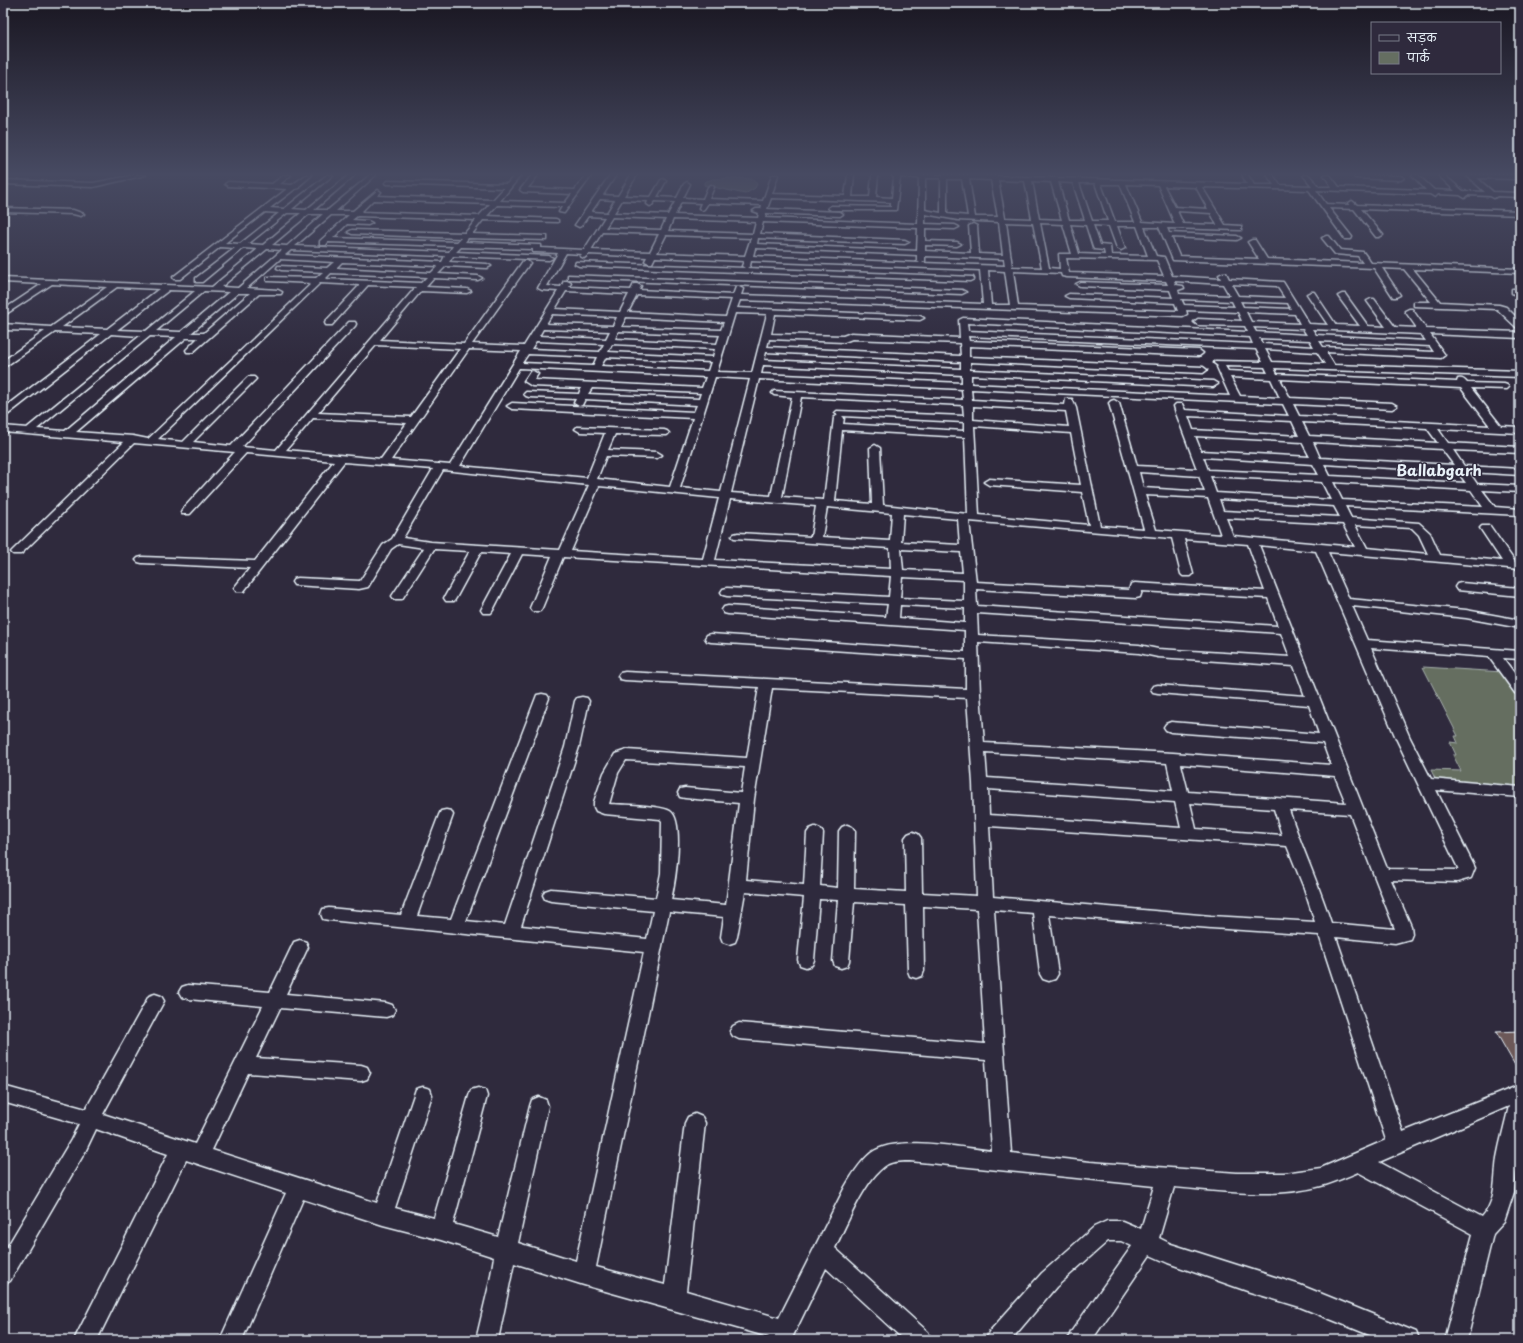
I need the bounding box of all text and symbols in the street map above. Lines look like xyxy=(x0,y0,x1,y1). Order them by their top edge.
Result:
legend xyxy=(1371,22,1501,74)
text: सड़क xyxy=(1406,28,1438,46)
text: पार्क xyxy=(1406,48,1431,66)
district label: Ballabgarh xyxy=(1396,458,1482,481)

